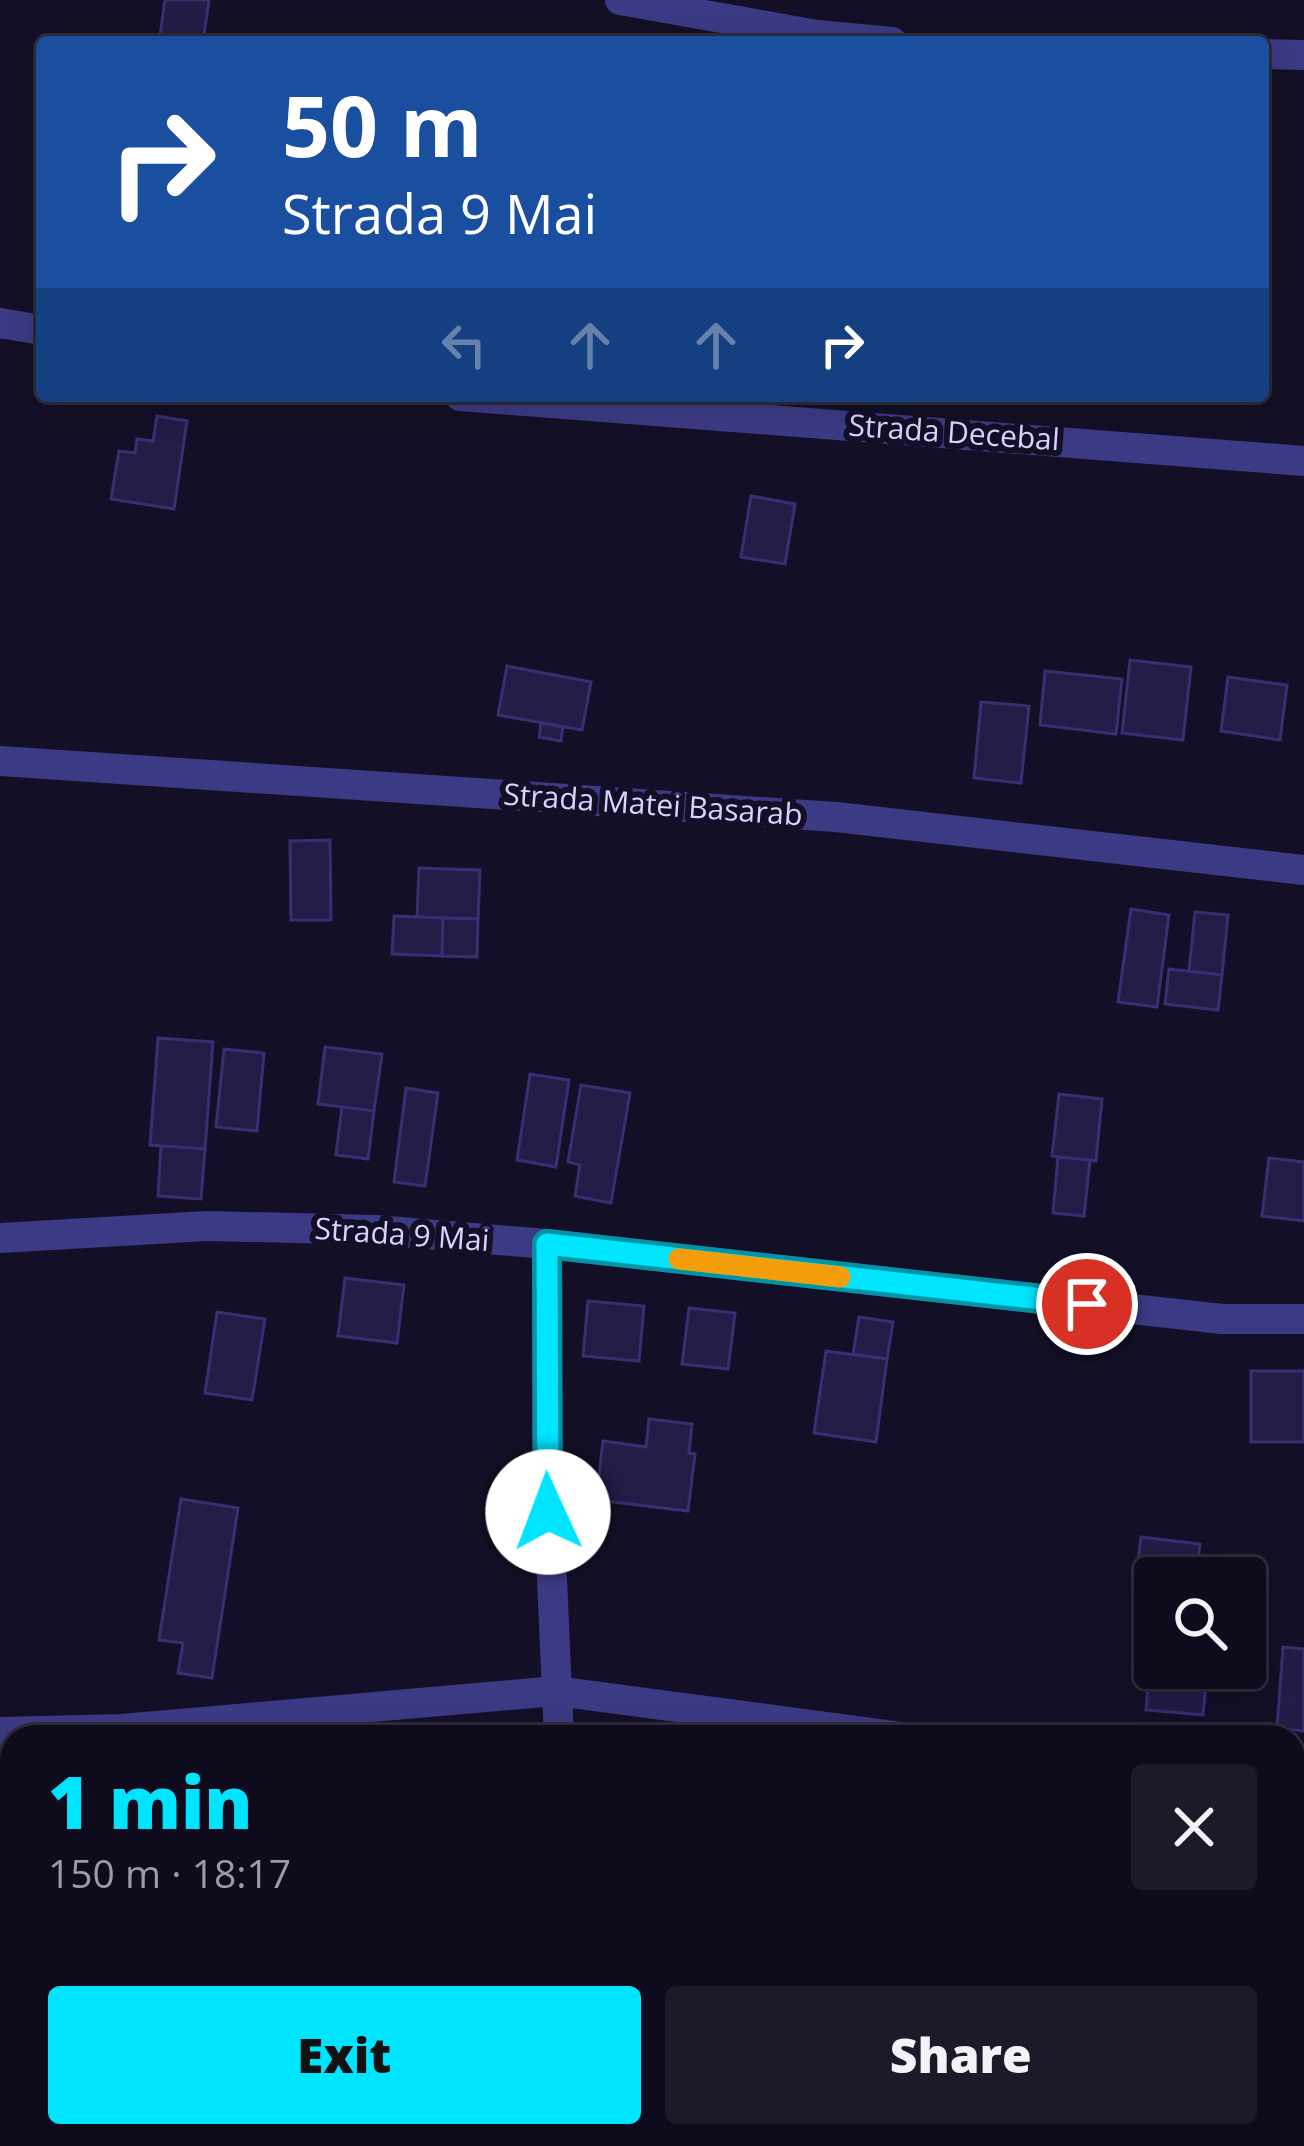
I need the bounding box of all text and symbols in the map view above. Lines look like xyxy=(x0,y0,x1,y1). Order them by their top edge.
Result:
text: 50 m xyxy=(282,67,482,182)
icon: right xyxy=(84,84,240,240)
text: Strada 9 Mai xyxy=(282,176,597,250)
icon: left xyxy=(431,312,497,378)
icon: ahead xyxy=(557,312,623,378)
icon: ahead xyxy=(683,312,749,378)
icon: right xyxy=(809,312,875,378)
street label: Strada Decebal xyxy=(847,404,1061,459)
street label: Strada Matei Basarab xyxy=(502,773,804,834)
street label: Strada 9 Mai xyxy=(313,1207,491,1260)
pin xyxy=(1036,1253,1138,1355)
icon: arrive xyxy=(1054,1271,1120,1337)
position arrow xyxy=(485,1449,611,1575)
map controls xyxy=(1134,1557,1266,1689)
button: search xyxy=(1134,1557,1266,1689)
text: 1 min xyxy=(48,1752,253,1850)
button: close xyxy=(1131,1764,1257,1890)
text: 150 m · 18:17 xyxy=(48,1846,291,1899)
button: Exit xyxy=(48,1986,641,2124)
button: Share xyxy=(665,1986,1257,2124)

